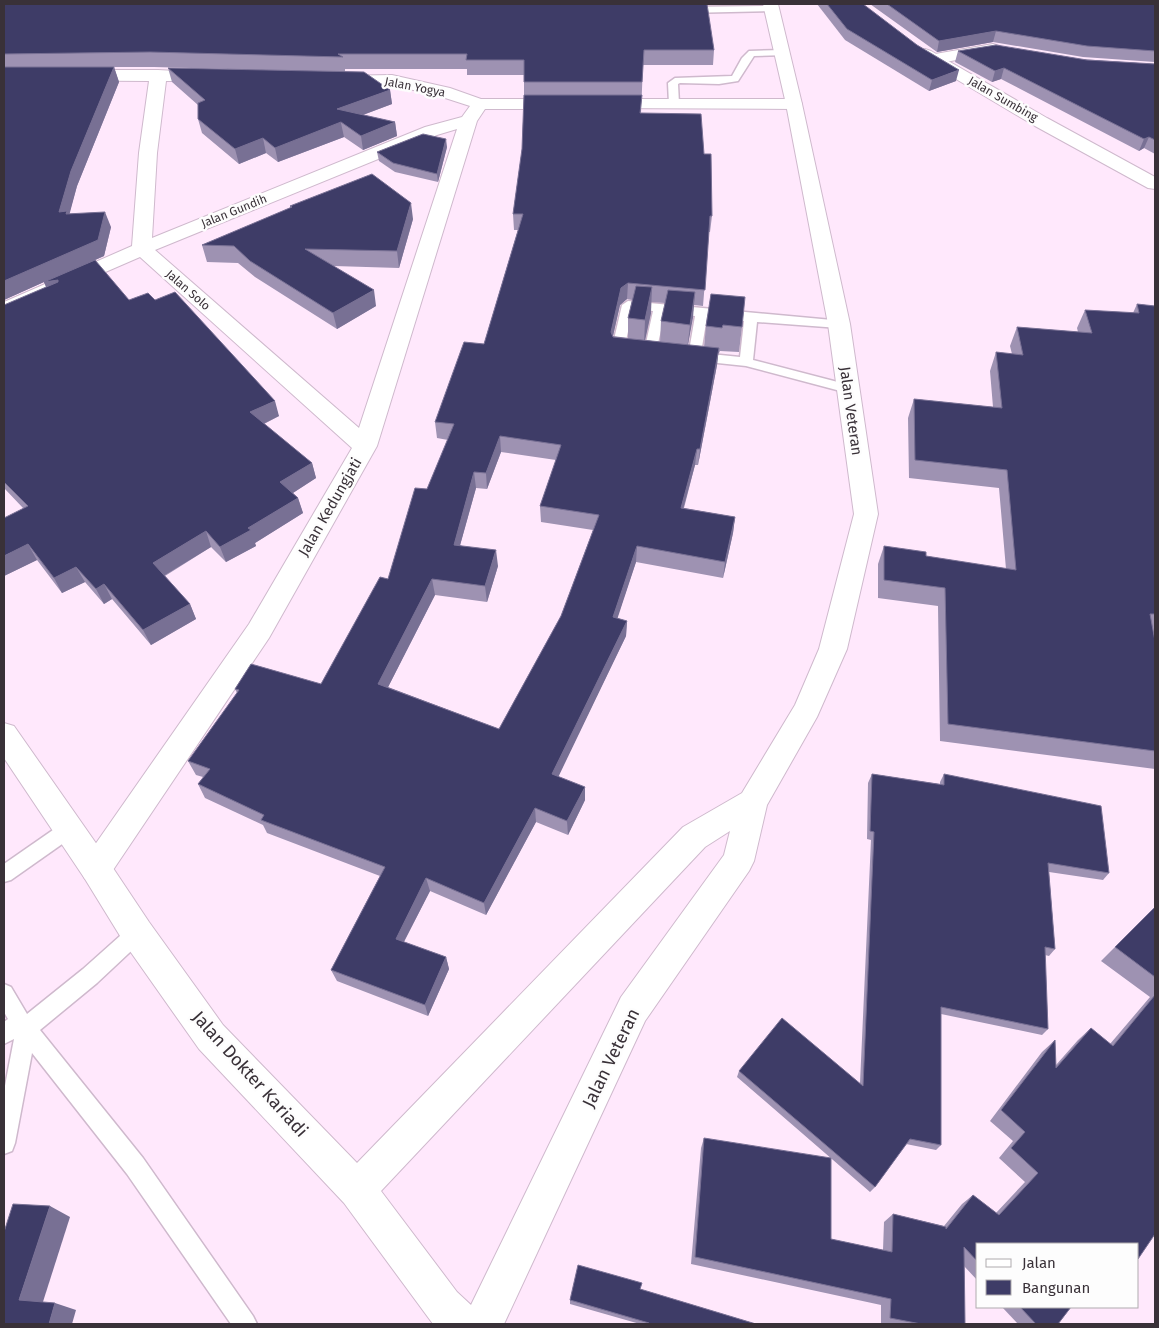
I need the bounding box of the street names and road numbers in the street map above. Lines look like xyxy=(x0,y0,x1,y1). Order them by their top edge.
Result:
street label: Jalan Sumbing xyxy=(966,73,1041,125)
street label: Jalan Yogya xyxy=(383,74,447,100)
street label: Jalan Gundih xyxy=(199,192,269,230)
street label: Jalan Solo xyxy=(163,267,213,313)
street label: Jalan Veteran xyxy=(836,365,866,457)
street label: Jalan Kedungjati xyxy=(294,454,366,560)
street label: Jalan Veteran xyxy=(578,1005,644,1111)
street label: Jalan Dokter Kariadi xyxy=(187,1006,313,1142)

